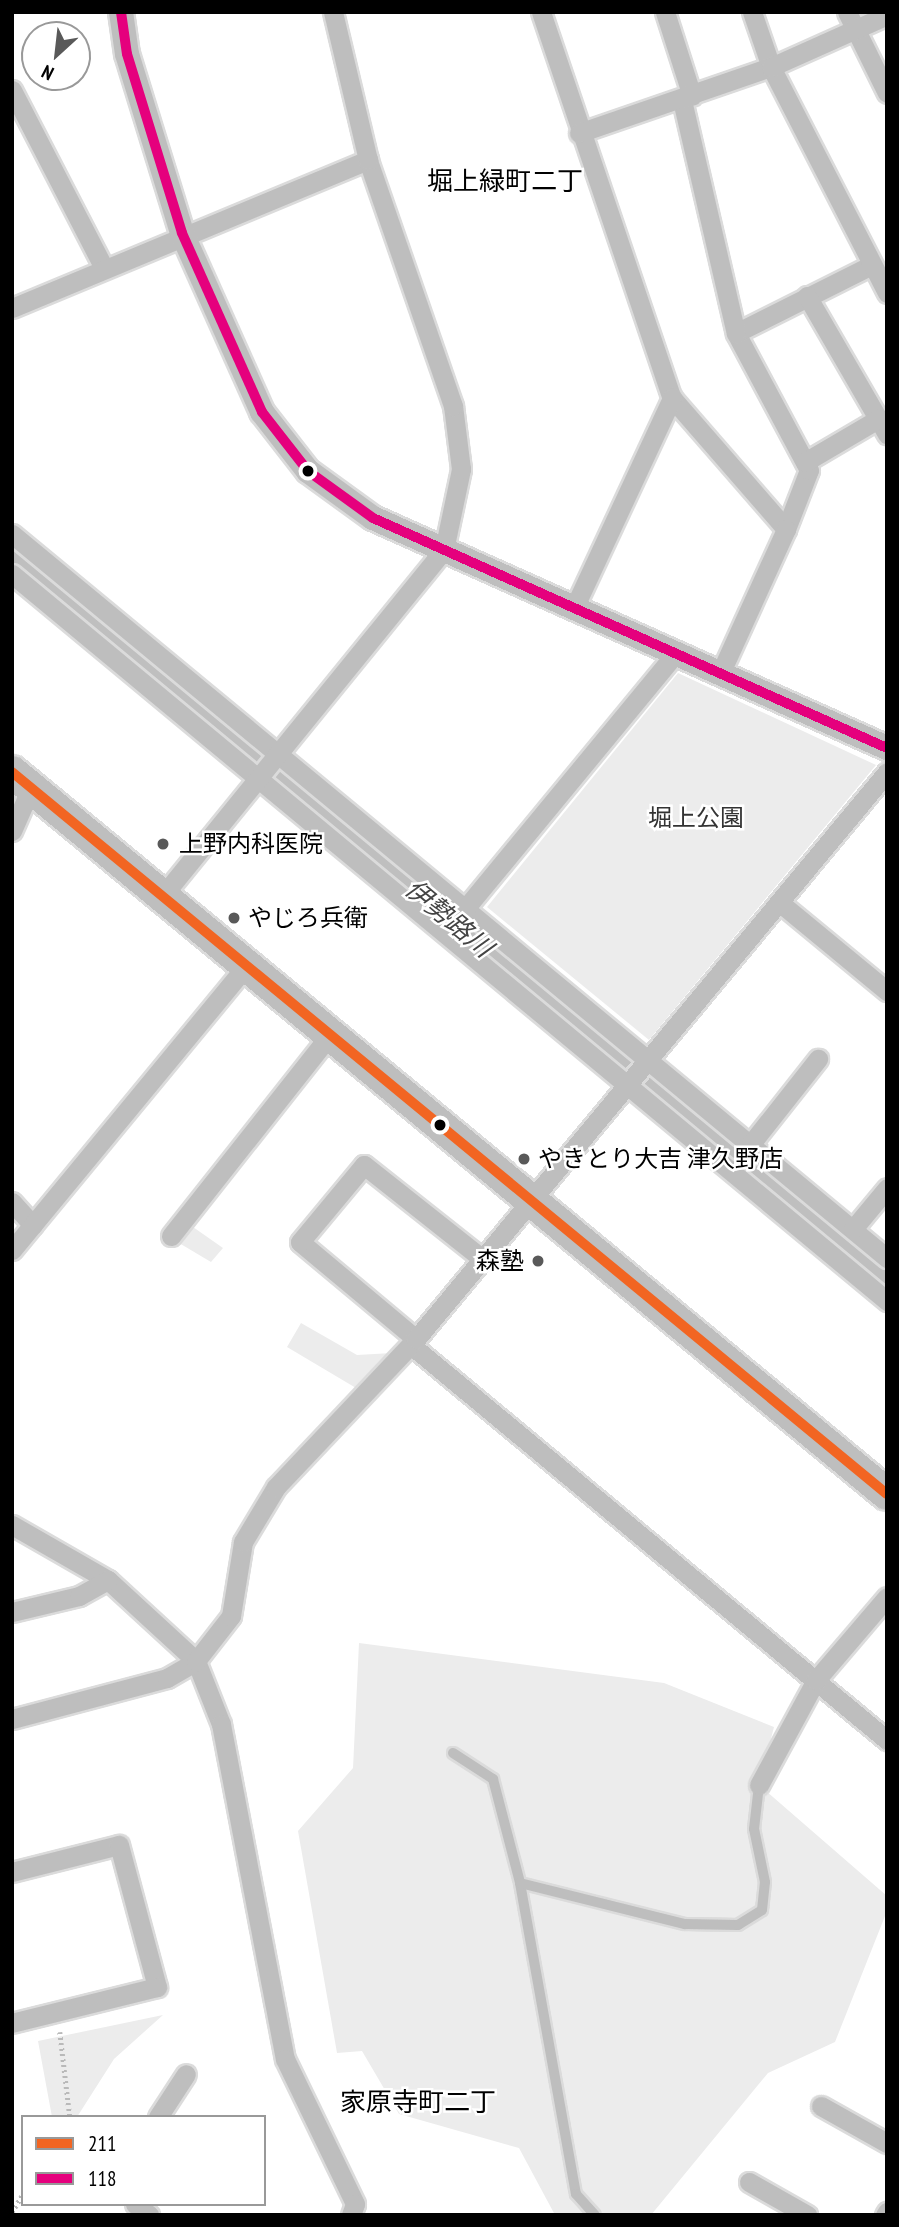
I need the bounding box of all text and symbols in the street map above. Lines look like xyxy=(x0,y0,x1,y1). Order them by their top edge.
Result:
north arrow xyxy=(21,21,91,91)
text: N xyxy=(37,60,57,86)
district label: 堀上緑町二丁 xyxy=(427,165,583,197)
unlabelled marker xyxy=(301,464,315,478)
park label: 堀上公園 xyxy=(648,804,744,832)
place label: 上野内科医院 xyxy=(179,830,323,858)
marker: 上野内科医院 xyxy=(153,834,173,854)
water label: 伊勢路川 xyxy=(399,873,499,963)
place label: やじろ兵衛 xyxy=(248,904,368,932)
marker: やじろ兵衛 xyxy=(226,910,242,926)
unlabelled marker xyxy=(433,1118,447,1132)
place label: やきとり大吉 津久野店 xyxy=(538,1145,783,1173)
marker: やきとり大吉 津久野店 xyxy=(516,1151,532,1167)
place label: 森塾 xyxy=(476,1247,524,1275)
marker: 森塾 xyxy=(530,1253,546,1269)
district label: 家原寺町二丁 xyxy=(340,2086,496,2118)
legend xyxy=(21,2115,266,2206)
text: 211 xyxy=(88,2130,116,2157)
text: 118 xyxy=(88,2165,116,2192)

